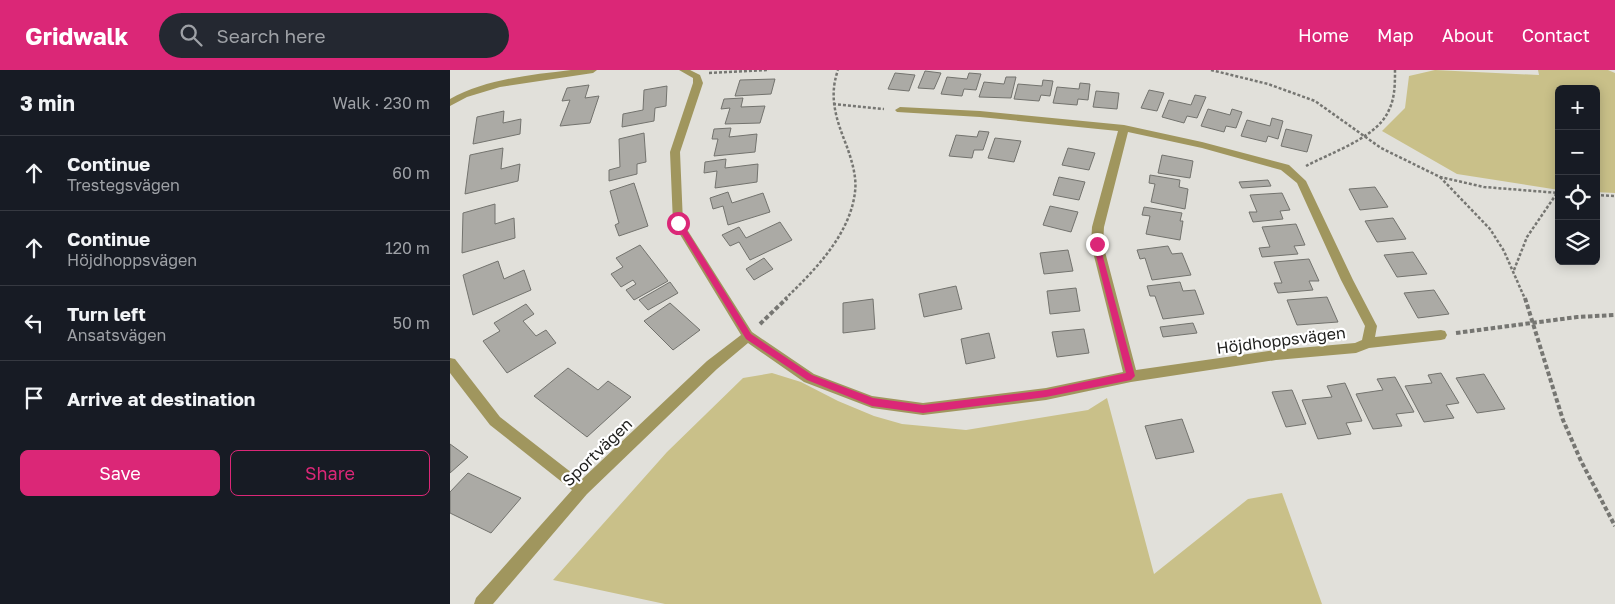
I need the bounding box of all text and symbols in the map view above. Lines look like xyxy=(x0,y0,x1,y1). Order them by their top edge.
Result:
search box xyxy=(159,13,509,58)
text: Gridwalk xyxy=(25,21,129,50)
icon: search xyxy=(177,21,205,49)
text: Search here xyxy=(217,24,325,47)
text: Home xyxy=(1298,24,1349,46)
text: Map xyxy=(1377,24,1414,46)
text: About xyxy=(1442,24,1494,46)
text: Contact xyxy=(1522,24,1590,46)
map controls xyxy=(1555,85,1600,265)
button: + xyxy=(1555,85,1600,130)
text: 3 min xyxy=(20,90,75,116)
text: Walk · 230 m xyxy=(333,93,430,113)
button: − xyxy=(1555,130,1600,175)
text: Continue xyxy=(67,152,150,175)
icon: ahead xyxy=(20,159,48,187)
text: 60 m xyxy=(392,163,430,183)
text: Trestegsvägen xyxy=(67,175,180,195)
button: locate xyxy=(1555,175,1600,220)
route start xyxy=(667,212,690,235)
button: layers xyxy=(1555,220,1600,265)
text: Continue xyxy=(67,227,150,250)
route end xyxy=(1086,233,1109,256)
icon: ahead xyxy=(20,234,48,262)
text: 120 m xyxy=(385,238,430,258)
text: Höjdhoppsvägen xyxy=(67,250,197,270)
text: Turn left xyxy=(67,302,146,325)
icon: left xyxy=(20,309,48,337)
text: 50 m xyxy=(393,313,430,333)
street label: Höjdhoppsvägen xyxy=(1215,322,1347,358)
text: Ansatsvägen xyxy=(67,325,166,345)
icon: arrive xyxy=(20,384,48,412)
text: Arrive at destination xyxy=(67,387,255,410)
street label: Sportvägen xyxy=(558,414,636,490)
button: Save xyxy=(20,450,220,496)
button: Share xyxy=(230,450,430,496)

